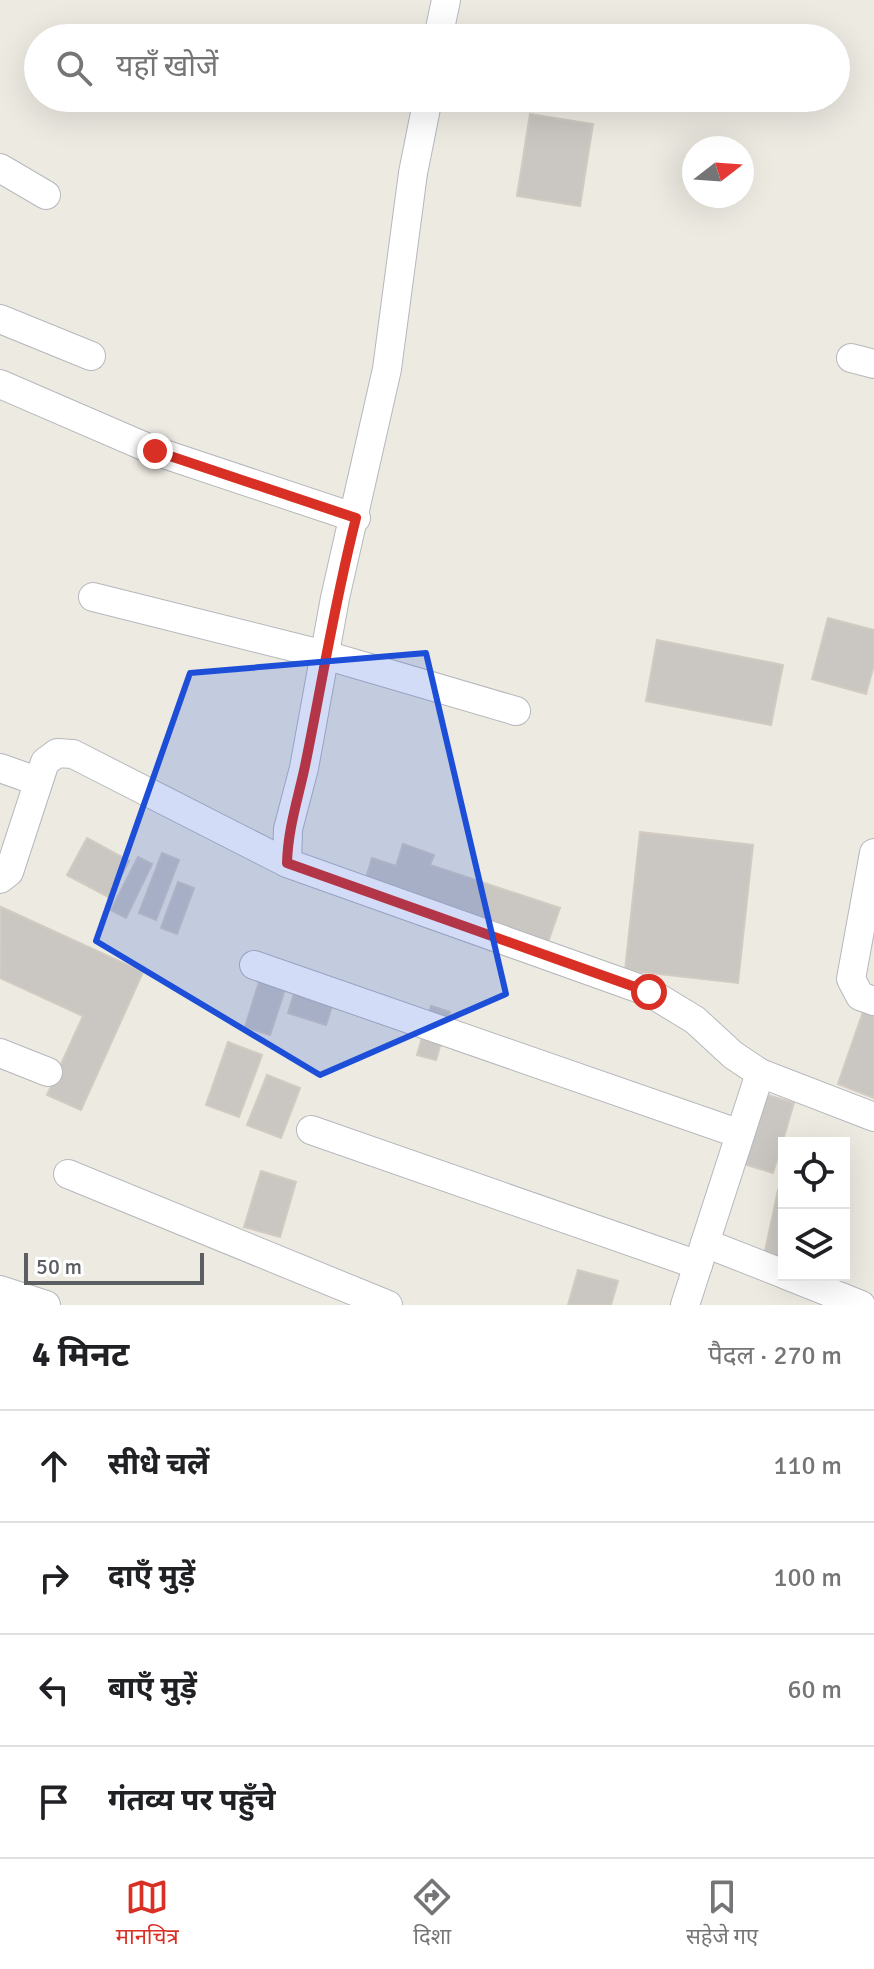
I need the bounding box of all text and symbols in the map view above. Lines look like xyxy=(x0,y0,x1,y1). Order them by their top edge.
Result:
search box xyxy=(24,24,850,112)
icon: search xyxy=(52,46,96,90)
text: यहाँ खोजें xyxy=(116,48,218,85)
north arrow xyxy=(682,136,754,208)
route end xyxy=(137,433,173,469)
route start xyxy=(631,974,667,1010)
map controls xyxy=(778,1137,850,1281)
button: locate xyxy=(778,1137,850,1209)
button: layers xyxy=(778,1209,850,1281)
scale bar xyxy=(24,1249,204,1285)
text: 50 m xyxy=(36,1253,82,1280)
text: 4 मिनट xyxy=(32,1334,129,1376)
text: पैदल · 270 m xyxy=(708,1340,842,1372)
icon: ahead xyxy=(32,1444,76,1488)
text: सीधे चलें xyxy=(108,1446,209,1483)
text: 110 m xyxy=(773,1450,842,1482)
icon: right xyxy=(32,1556,76,1600)
text: दाएँ मुड़ें xyxy=(108,1558,195,1595)
text: 100 m xyxy=(773,1562,842,1594)
icon: left xyxy=(32,1668,76,1712)
text: बाएँ मुड़ें xyxy=(108,1670,197,1707)
text: 60 m xyxy=(787,1674,842,1706)
icon: arrive xyxy=(32,1780,76,1824)
text: गंतव्य पर पहुँचे xyxy=(108,1782,275,1819)
tab: मानचित्र xyxy=(116,1875,179,1953)
tab: दिशा xyxy=(410,1875,454,1953)
tab: सहेजे गए xyxy=(686,1875,758,1953)

